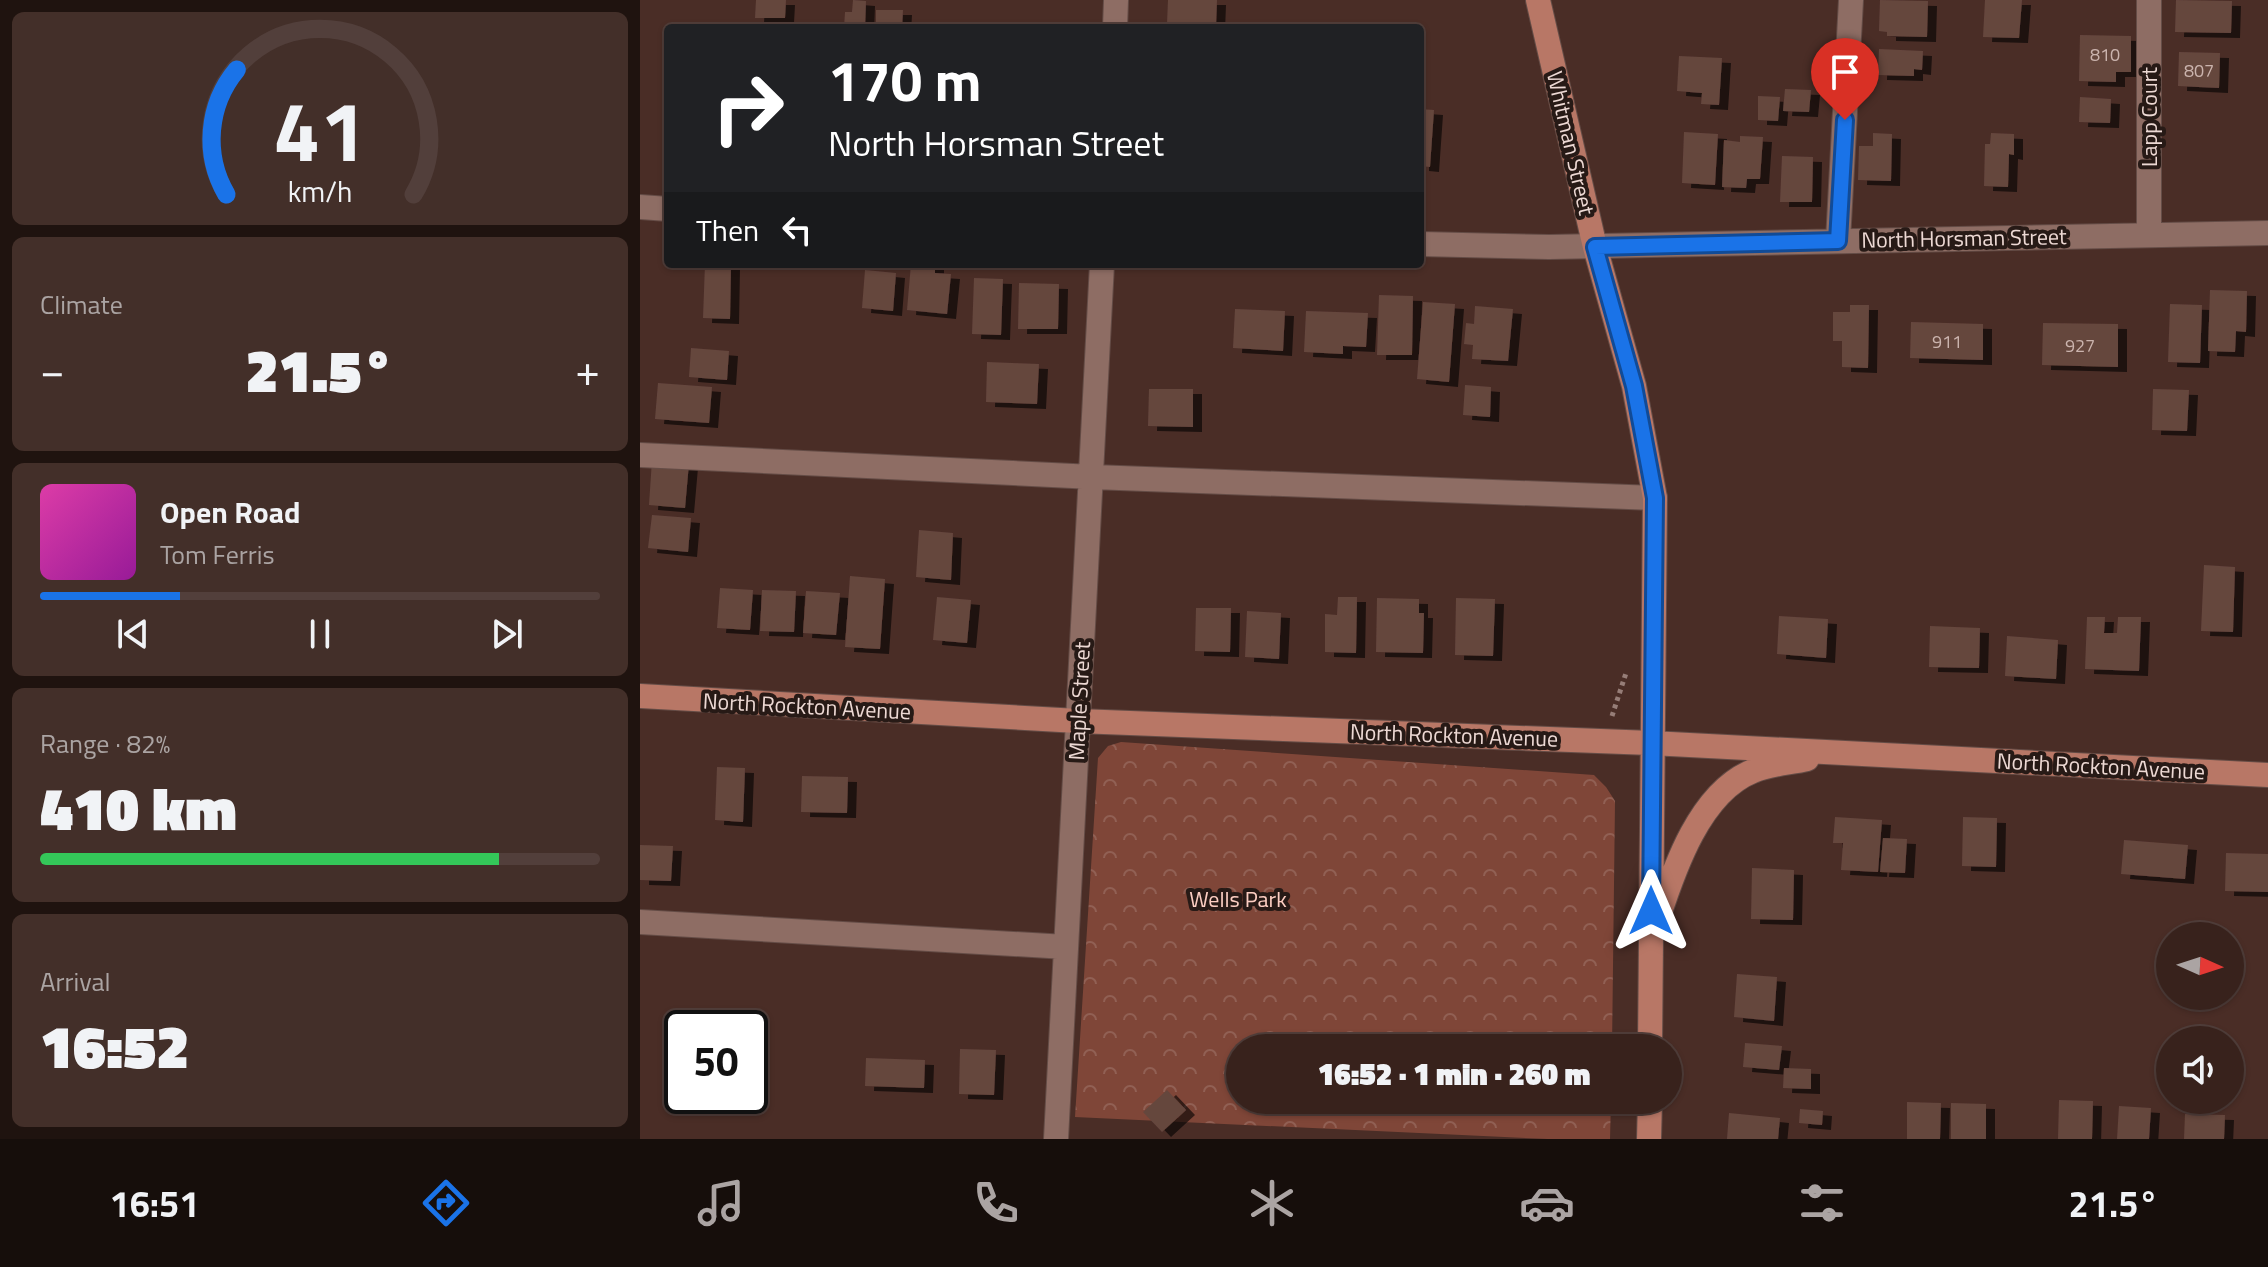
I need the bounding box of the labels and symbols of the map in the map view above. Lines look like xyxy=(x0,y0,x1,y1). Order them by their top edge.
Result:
pin xyxy=(1811,38,1879,120)
house number: 810 xyxy=(2090,41,2120,68)
house number: 807 xyxy=(2184,57,2214,84)
street label: Lapp Court xyxy=(2132,67,2166,167)
street label: Whitman Street xyxy=(1538,68,1604,219)
street label: North Horsman Street xyxy=(1861,219,2067,257)
house number: 911 xyxy=(1932,328,1962,355)
house number: 927 xyxy=(2065,332,2095,359)
street label: Maple Street xyxy=(1059,640,1099,761)
street label: North Rockton Avenue xyxy=(702,684,912,728)
street label: North Rockton Avenue xyxy=(1349,714,1559,756)
street label: North Rockton Avenue xyxy=(1996,744,2206,788)
position arrow xyxy=(1609,869,1693,953)
park label: Wells Park xyxy=(1189,882,1287,916)
north arrow xyxy=(2156,922,2244,1010)
speed limit sign: 50 xyxy=(664,1010,768,1114)

